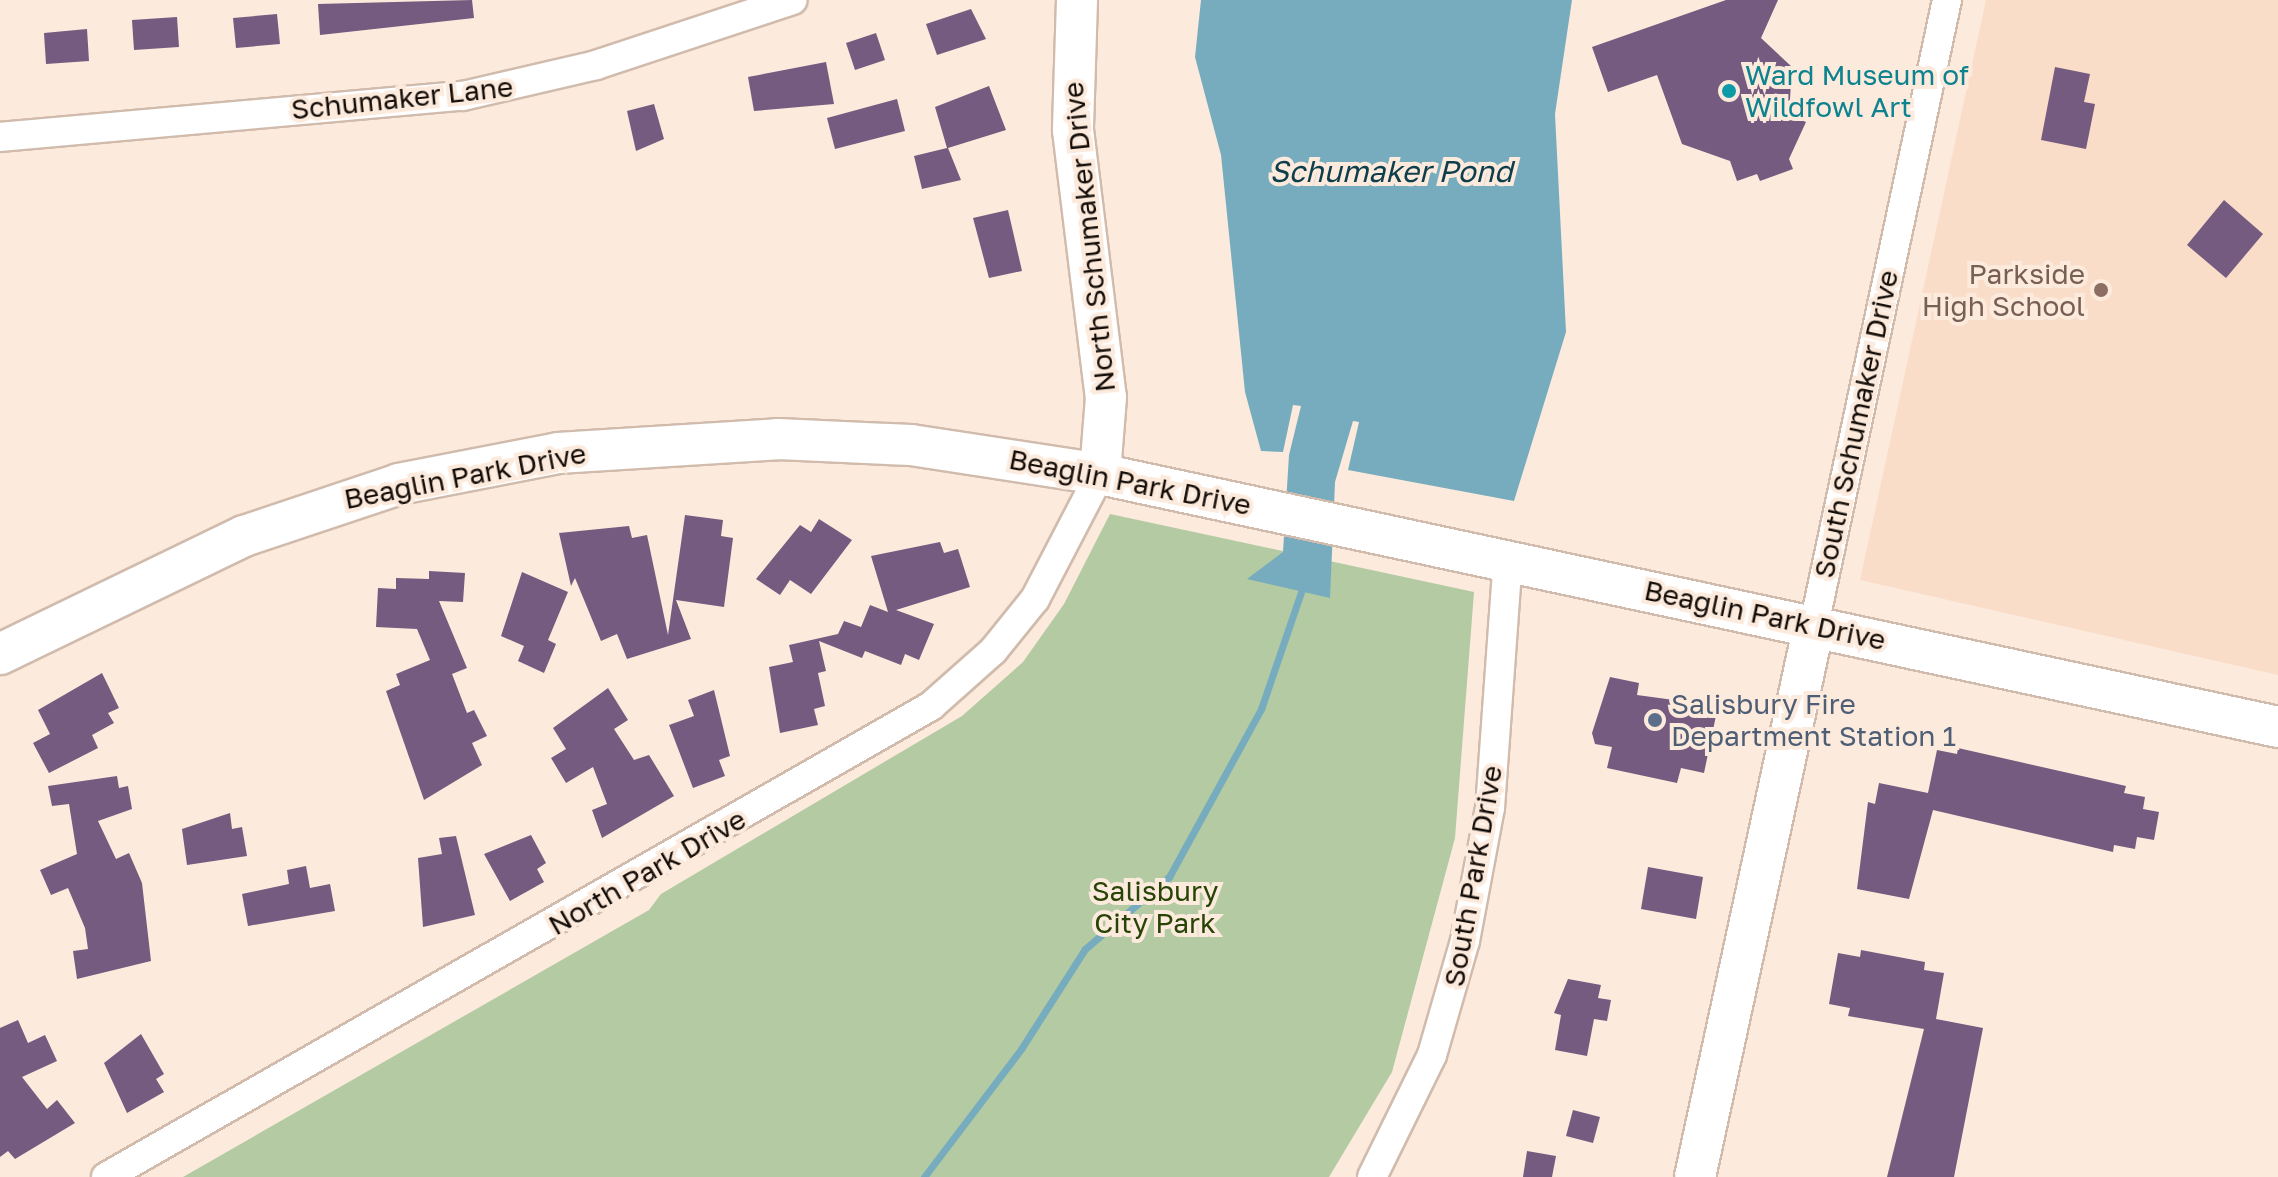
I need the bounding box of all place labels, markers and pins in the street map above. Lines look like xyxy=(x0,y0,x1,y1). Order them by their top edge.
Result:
place label: Ward Museum of Wildfowl Art xyxy=(1745,58,1969,124)
marker: Ward Museum of Wildfowl Art xyxy=(1720,82,1738,100)
place label: Parkside High School xyxy=(1922,257,2085,323)
marker: Parkside High School xyxy=(2092,281,2110,299)
place label: Salisbury Fire Department Station 1 xyxy=(1671,687,1956,753)
marker: Salisbury Fire Department Station 1 xyxy=(1646,711,1664,729)

